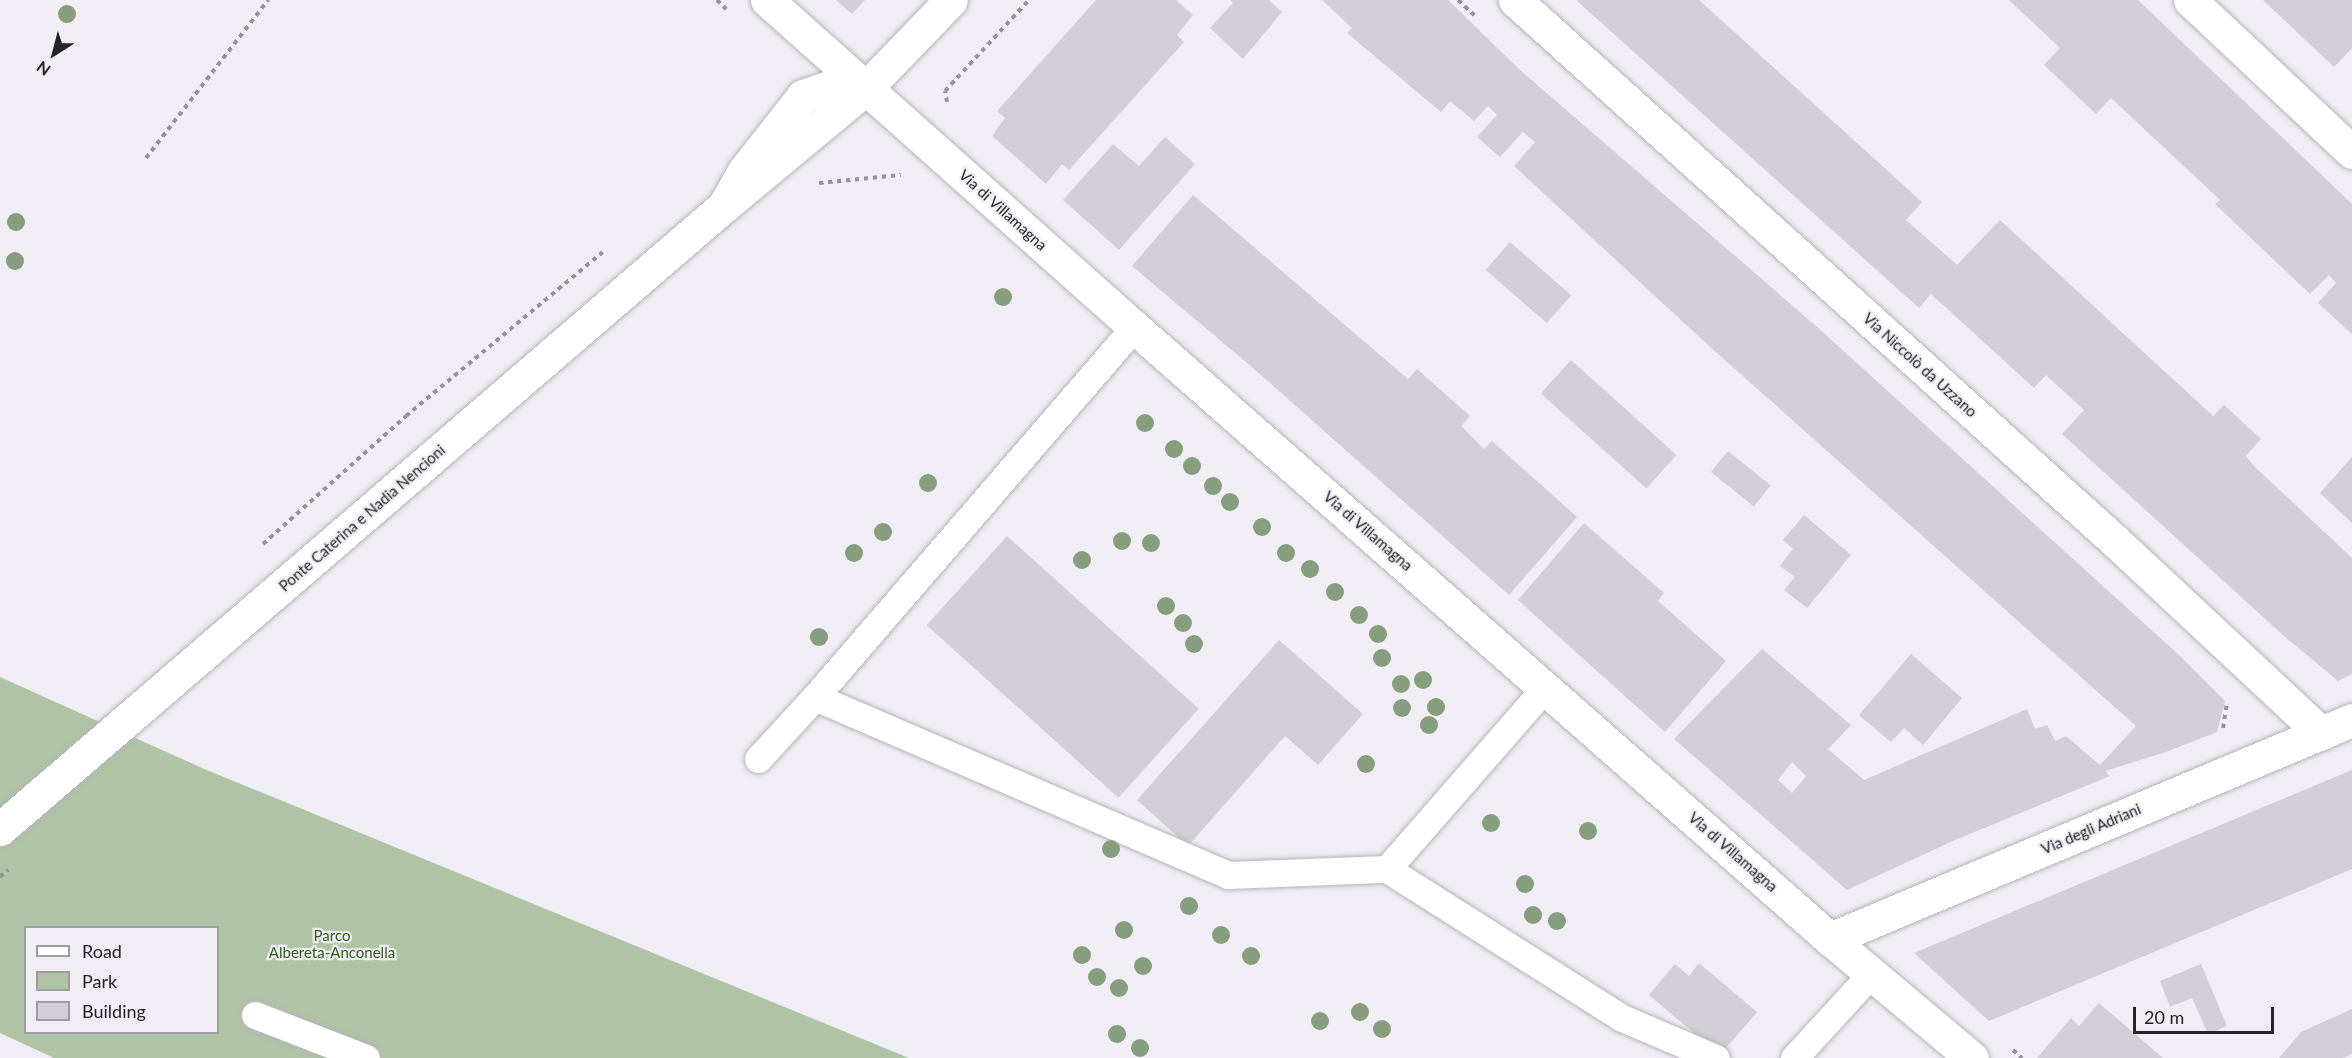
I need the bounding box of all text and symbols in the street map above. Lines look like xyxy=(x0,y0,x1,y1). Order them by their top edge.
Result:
north arrow xyxy=(24,24,84,84)
text: N xyxy=(33,58,54,80)
street label: Via di Villamagna xyxy=(955,166,1051,254)
street label: Via Niccolò da Uzzano xyxy=(1859,309,1981,421)
street label: Ponte Caterina e Nadia Nencioni xyxy=(275,441,449,595)
street label: Via di Villamagna xyxy=(1320,487,1416,575)
street label: Via degli Adriani xyxy=(2038,800,2144,858)
street label: Via di Villamagna xyxy=(1685,808,1781,896)
legend xyxy=(24,926,219,1034)
park label: Parco Albereta-Anconella xyxy=(269,926,395,961)
text: Road xyxy=(82,940,122,962)
text: Park xyxy=(82,970,117,992)
scale bar xyxy=(2136,995,2277,1033)
text: Building xyxy=(82,1000,146,1022)
text: 20 m xyxy=(2144,1006,2184,1028)

